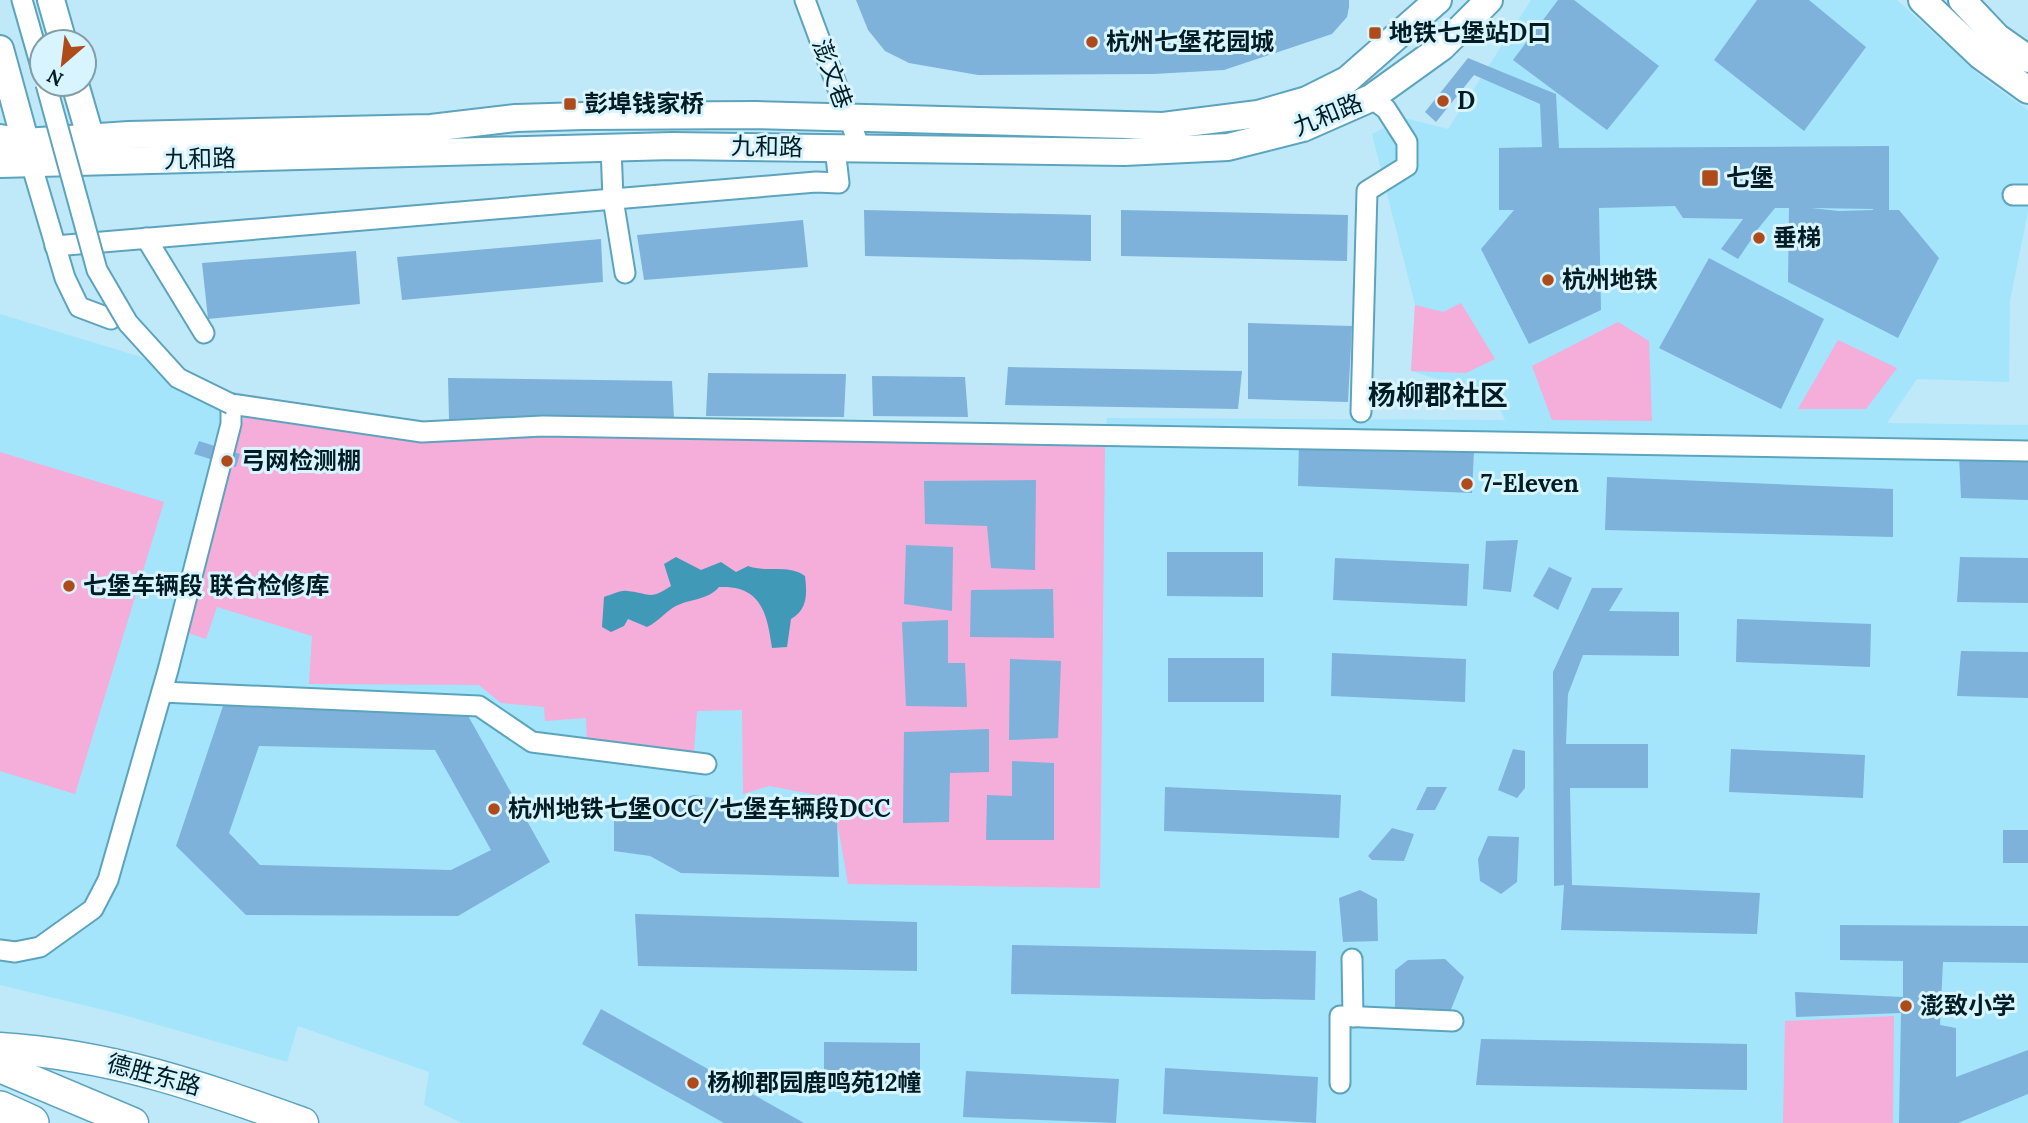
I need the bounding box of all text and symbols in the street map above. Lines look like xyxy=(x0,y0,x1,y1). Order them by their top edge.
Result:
place label: 地铁七堡站D口 xyxy=(1389,17,1551,48)
marker: 地铁七堡站D口 xyxy=(1367,25,1383,41)
place label: 杭州七堡花园城 xyxy=(1106,26,1274,57)
north arrow xyxy=(28,28,98,98)
marker: 杭州七堡花园城 xyxy=(1084,34,1100,50)
street label: 澎文巷 xyxy=(806,35,859,113)
text: N xyxy=(43,64,67,92)
place label: D xyxy=(1457,85,1475,116)
street label: 九和路 xyxy=(1289,87,1367,142)
place label: 彭埠钱家桥 xyxy=(584,88,704,119)
marker: D xyxy=(1435,93,1451,109)
marker: 彭埠钱家桥 xyxy=(562,96,578,112)
street label: 九和路 xyxy=(731,130,803,163)
street label: 九和路 xyxy=(164,142,236,175)
place label: 七堡 xyxy=(1726,162,1774,193)
marker: 七堡 xyxy=(1700,168,1720,188)
place label: 垂梯 xyxy=(1773,222,1821,253)
marker: 垂梯 xyxy=(1751,230,1767,246)
place label: 杭州地铁 xyxy=(1562,264,1658,295)
marker: 杭州地铁 xyxy=(1540,272,1556,288)
district label: 杨柳郡社区 xyxy=(1368,377,1508,413)
place label: 弓网检测棚 xyxy=(241,445,361,476)
marker: 弓网检测棚 xyxy=(219,453,235,469)
place label: 7-Eleven xyxy=(1481,468,1579,499)
marker: 7-Eleven xyxy=(1459,476,1475,492)
place label: 七堡车辆段 联合检修库 xyxy=(83,570,329,601)
marker: 七堡车辆段 联合检修库 xyxy=(61,578,77,594)
place label: 杭州地铁七堡OCC/七堡车辆段DCC xyxy=(508,793,891,824)
marker: 杭州地铁七堡OCC/七堡车辆段DCC xyxy=(486,801,502,817)
place label: 澎致小学 xyxy=(1920,990,2016,1021)
marker: 澎致小学 xyxy=(1898,998,1914,1014)
street label: 德胜东路 xyxy=(104,1047,205,1102)
place label: 杨柳郡园鹿鸣苑12幢 xyxy=(707,1067,922,1098)
marker: 杨柳郡园鹿鸣苑12幢 xyxy=(685,1075,701,1091)

